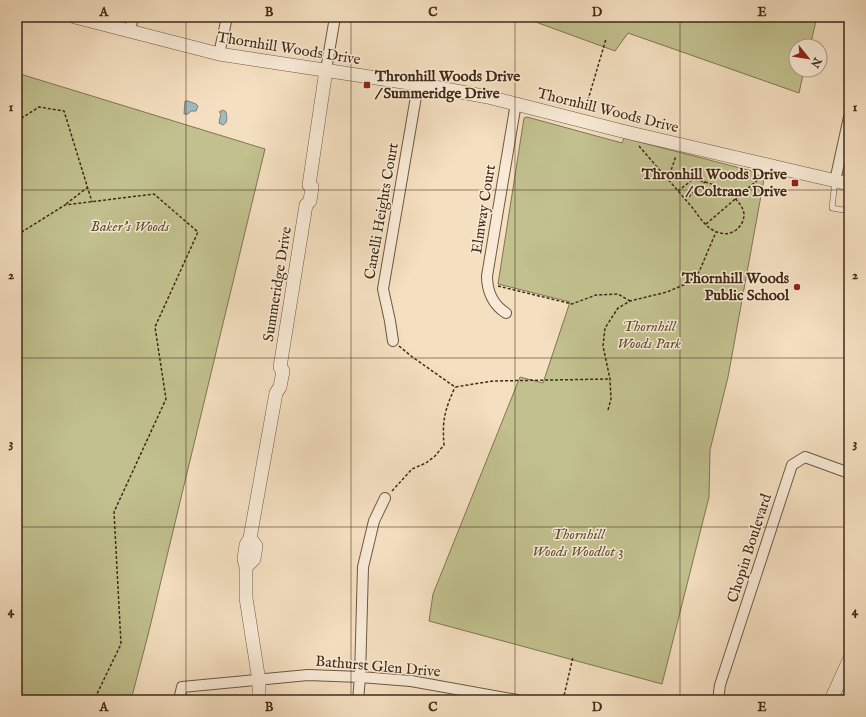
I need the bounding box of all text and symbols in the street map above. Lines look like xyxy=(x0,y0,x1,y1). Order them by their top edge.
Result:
text: A xyxy=(99,4,110,21)
text: B xyxy=(265,4,274,21)
text: C xyxy=(428,4,438,21)
text: D xyxy=(592,4,603,21)
text: E xyxy=(757,4,767,21)
street label: Thornhill Woods Drive xyxy=(216,28,362,69)
north arrow xyxy=(788,38,828,78)
text: N xyxy=(807,54,825,71)
place label: Thronhill Woods Drive / Summeridge Drive xyxy=(374,67,520,103)
marker: Thronhill Woods Drive / Summeridge Drive xyxy=(362,80,372,90)
street label: Thornhill Woods Drive xyxy=(535,84,681,137)
text: 1 xyxy=(9,99,14,116)
text: 1 xyxy=(853,99,858,116)
street label: Canelli Heights Court xyxy=(360,141,403,281)
street label: Elmway Court xyxy=(467,163,500,255)
place label: Thronhill Woods Drive / Coltrane Drive xyxy=(641,165,787,201)
marker: Thronhill Woods Drive / Coltrane Drive xyxy=(790,178,800,188)
park label: Baker's Woods xyxy=(91,217,170,236)
street label: Summeridge Drive xyxy=(259,225,296,343)
text: 2 xyxy=(8,267,14,284)
text: 2 xyxy=(852,267,858,284)
place label: Thornhill Woods Public School xyxy=(681,269,790,305)
marker: Thornhill Woods Public School xyxy=(792,282,802,292)
park label: Thornhill Woods Park xyxy=(617,317,681,353)
text: 3 xyxy=(9,435,14,452)
text: 3 xyxy=(853,435,858,452)
street label: Chopin Boulevard xyxy=(723,490,776,605)
park label: Thornhill Woods Woodlot 3 xyxy=(532,525,624,561)
text: 4 xyxy=(8,603,15,620)
text: 4 xyxy=(852,603,859,620)
street label: Bathurst Glen Drive xyxy=(315,652,441,681)
text: A xyxy=(99,699,110,716)
text: B xyxy=(265,699,274,716)
text: C xyxy=(428,699,438,716)
text: D xyxy=(592,699,603,716)
text: E xyxy=(757,699,767,716)

